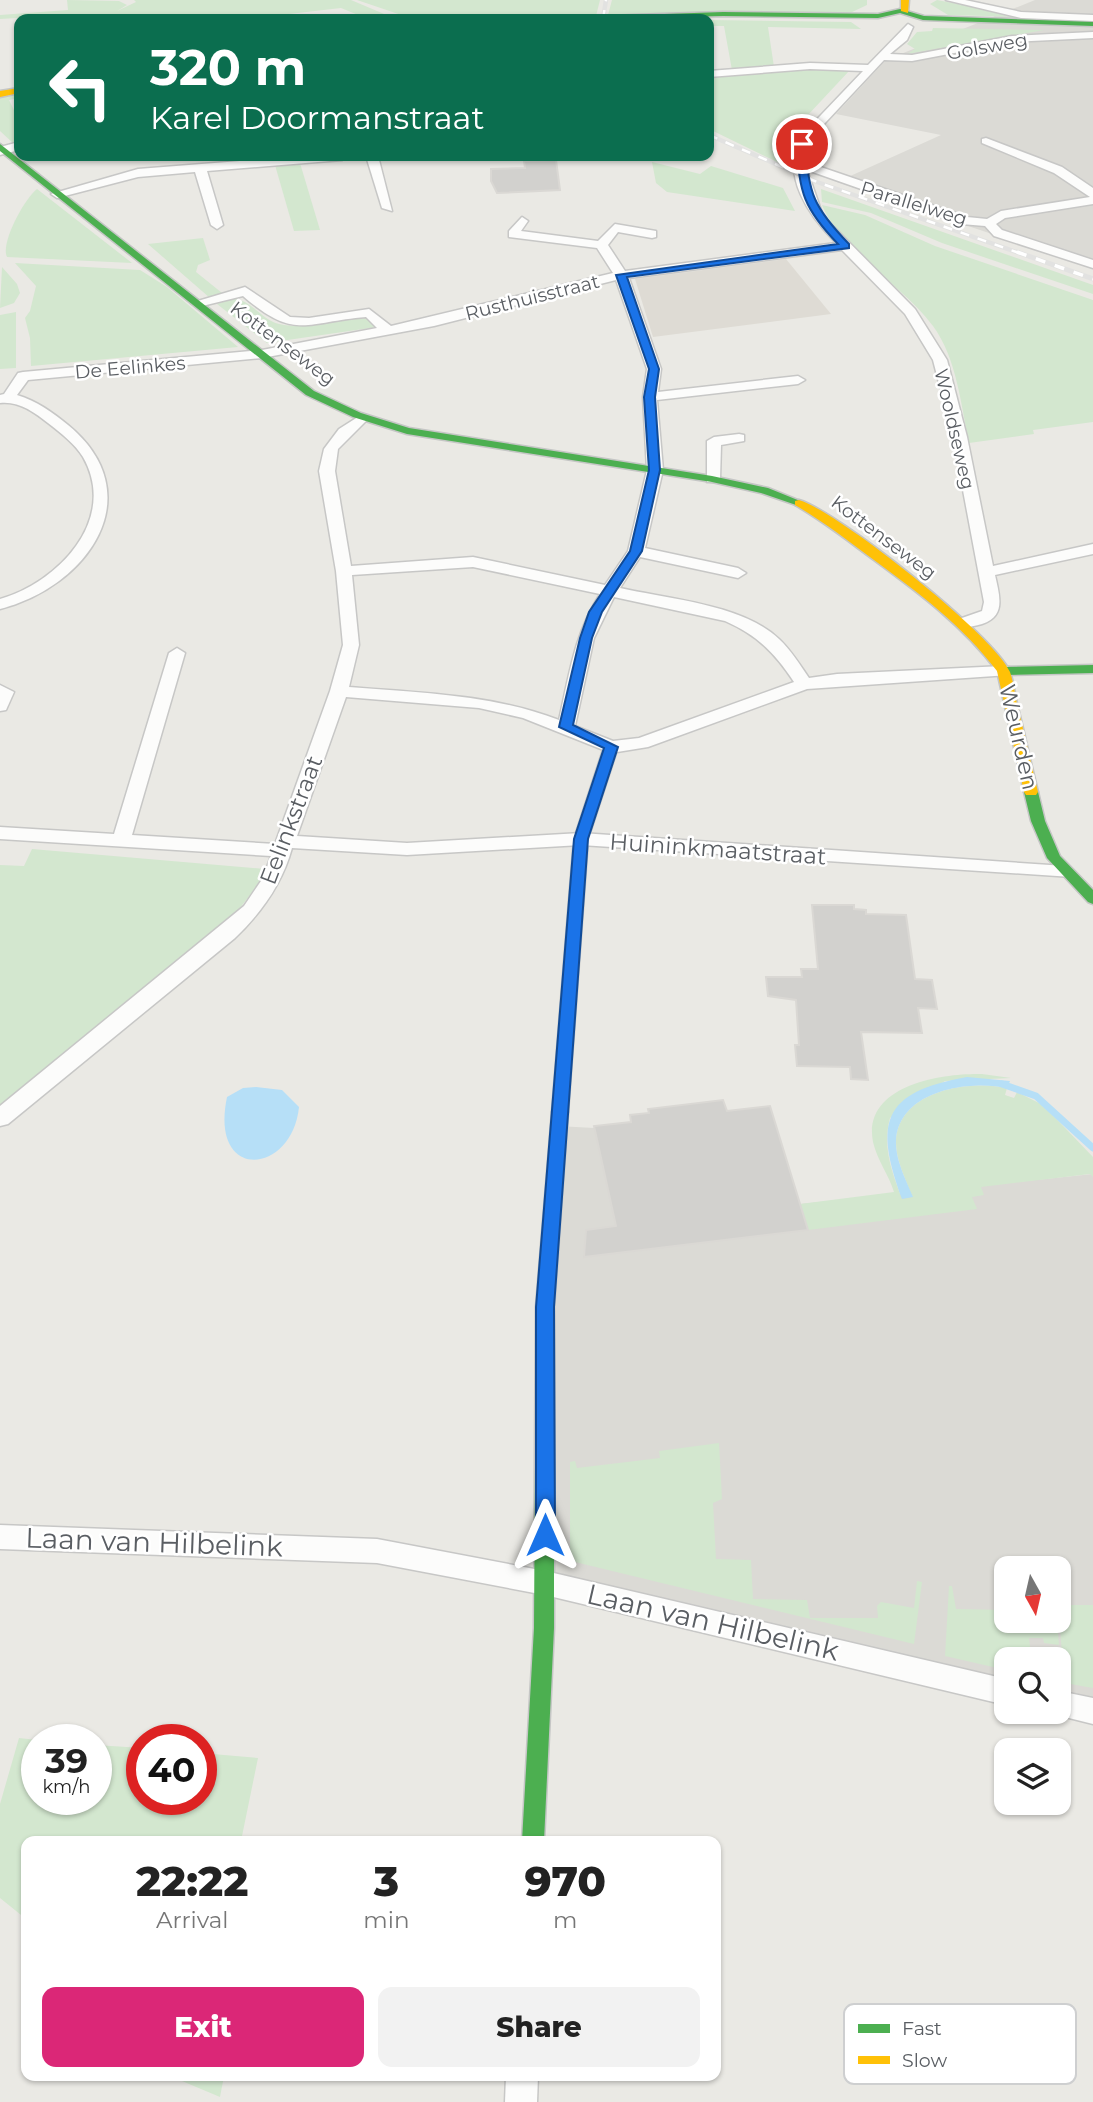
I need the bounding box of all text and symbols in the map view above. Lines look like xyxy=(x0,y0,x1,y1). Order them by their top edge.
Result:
street label: Golsweg xyxy=(945,28,1029,65)
text: 320 m xyxy=(150,38,306,97)
icon: left xyxy=(35,42,126,133)
text: Karel Doormanstraat xyxy=(150,98,484,137)
pin xyxy=(772,114,832,174)
icon: arrive xyxy=(783,125,821,163)
street label: Parallelweg xyxy=(858,176,970,231)
street label: Rusthuisstraat xyxy=(463,270,602,325)
street label: Kottenseweg xyxy=(226,296,340,390)
street label: De Eelinkes xyxy=(74,351,186,384)
street label: Wooldseweg xyxy=(929,366,980,492)
street label: Kottenseweg xyxy=(827,490,941,584)
street label: Weurden xyxy=(993,681,1045,793)
street label: Eelinkstraat xyxy=(254,752,328,888)
street label: Huininkmaatstraat xyxy=(609,827,827,871)
position arrow xyxy=(508,1498,582,1572)
street label: Laan van Hilbelink xyxy=(25,1521,284,1563)
north arrow xyxy=(994,1556,1071,1633)
map controls xyxy=(994,1556,1071,1815)
street label: Laan van Hilbelink xyxy=(584,1576,843,1668)
button: search xyxy=(994,1647,1071,1724)
speed limit sign: 40 xyxy=(126,1724,217,1815)
button: layers xyxy=(994,1738,1071,1815)
text: 39 xyxy=(45,1739,88,1782)
text: km/h xyxy=(42,1776,91,1798)
text: 22:22 xyxy=(136,1855,248,1907)
text: 3 xyxy=(374,1855,399,1907)
text: 970 xyxy=(524,1855,606,1907)
text: Arrival xyxy=(156,1906,228,1934)
text: min xyxy=(363,1906,409,1934)
text: m xyxy=(553,1906,577,1934)
button: Exit xyxy=(42,1987,364,2067)
button: Share xyxy=(378,1987,700,2067)
legend xyxy=(844,2004,1076,2084)
text: Fast xyxy=(902,2017,942,2040)
text: Slow xyxy=(902,2049,947,2072)

